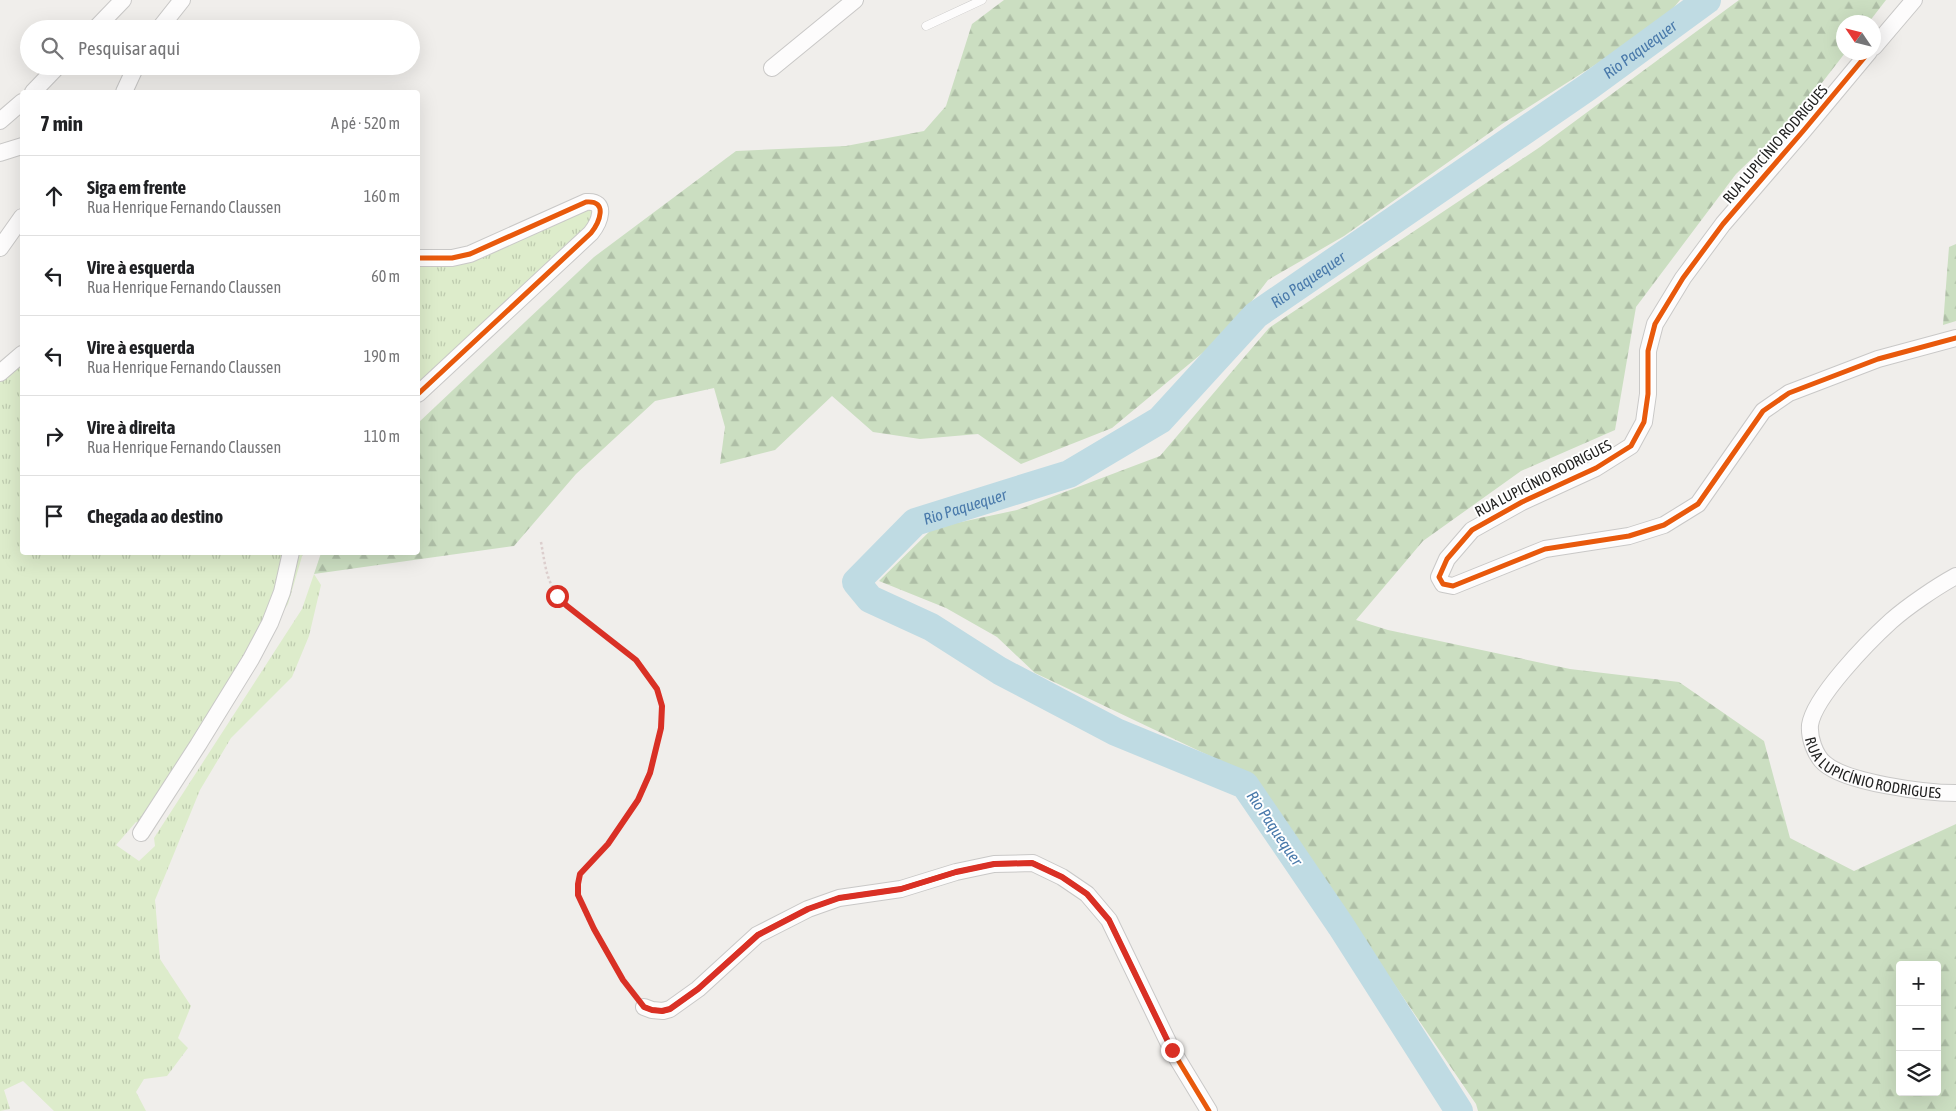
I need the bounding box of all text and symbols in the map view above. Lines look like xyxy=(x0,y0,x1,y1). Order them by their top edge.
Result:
north arrow xyxy=(1836,15,1881,60)
water label: Rio Paquequer xyxy=(1600,16,1681,82)
search box xyxy=(20,20,420,75)
icon: search xyxy=(38,34,66,62)
text: Pesquisar aqui xyxy=(78,37,180,59)
street label: RUA LUPICÍNIO RODRIGUES xyxy=(1719,81,1831,207)
text: 7 min xyxy=(40,111,83,135)
text: A pé · 520 m xyxy=(331,114,400,132)
text: Siga em frente xyxy=(87,176,186,198)
icon: ahead xyxy=(40,182,68,210)
text: 160 m xyxy=(364,187,400,205)
text: Rua Henrique Fernando Claussen xyxy=(87,198,281,216)
water label: Rio Paquequer xyxy=(1267,247,1350,311)
text: Vire à esquerda xyxy=(87,256,195,278)
icon: left xyxy=(40,262,68,290)
text: 60 m xyxy=(371,267,400,285)
text: Rua Henrique Fernando Claussen xyxy=(87,278,281,296)
text: Vire à esquerda xyxy=(87,336,195,358)
icon: left xyxy=(40,342,68,370)
text: 190 m xyxy=(364,347,400,365)
text: Rua Henrique Fernando Claussen xyxy=(87,358,281,376)
text: Vire à direita xyxy=(87,416,175,438)
icon: right xyxy=(40,422,68,450)
text: 110 m xyxy=(364,427,400,445)
street label: RUA LUPICÍNIO RODRIGUES xyxy=(1472,436,1614,520)
text: Rua Henrique Fernando Claussen xyxy=(87,438,281,456)
water label: Rio Paquequer xyxy=(921,485,1010,528)
icon: arrive xyxy=(40,502,68,530)
text: Chegada ao destino xyxy=(87,505,223,527)
route start xyxy=(546,585,569,608)
street label: RUA LUPICÍNIO RODRIGUES xyxy=(1802,735,1942,801)
water label: Rio Paquequer xyxy=(1243,787,1307,870)
map controls xyxy=(1896,961,1941,1096)
button: + xyxy=(1896,961,1941,1006)
button: − xyxy=(1896,1006,1941,1051)
route end xyxy=(1161,1039,1184,1062)
button: layers xyxy=(1896,1051,1941,1096)

